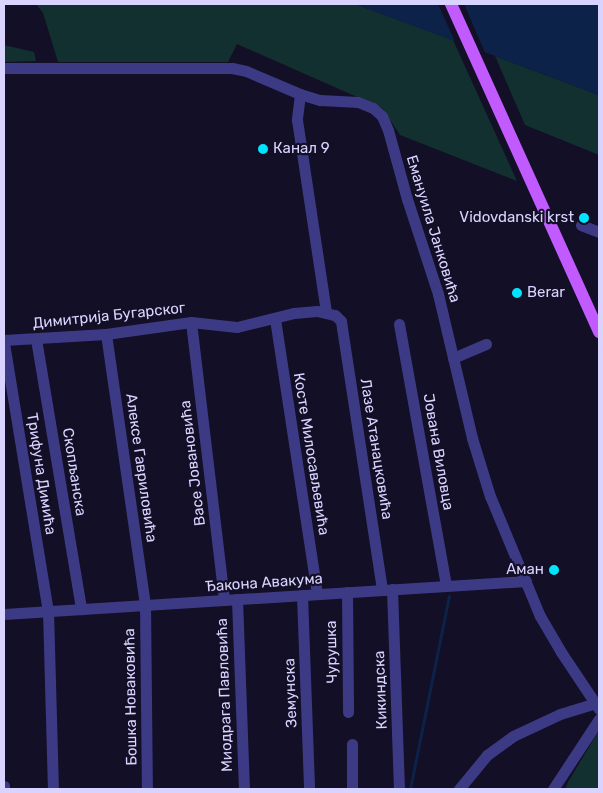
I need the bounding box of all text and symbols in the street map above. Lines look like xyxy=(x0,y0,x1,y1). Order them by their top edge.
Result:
place label: Канал 9 xyxy=(273,140,330,158)
marker: Канал 9 xyxy=(257,143,269,155)
street label: Емануила Јанковића xyxy=(402,153,464,305)
place label: Vidovdanski krst xyxy=(459,209,574,227)
marker: Vidovdanski krst xyxy=(578,212,590,224)
place label: Berar xyxy=(527,284,565,302)
marker: Berar xyxy=(511,287,523,299)
street label: Димитрија Бугарског xyxy=(32,299,186,333)
street label: Косте Милосављевића xyxy=(289,371,333,537)
street label: Лазе Атанацковића xyxy=(356,377,396,521)
street label: Алексе Гавриловића xyxy=(122,392,160,544)
street label: Јована Виловца xyxy=(419,392,457,512)
street label: Васе Јовановића xyxy=(176,399,210,527)
street label: Трифуна Димића xyxy=(22,412,60,536)
street label: Скопљанска xyxy=(58,427,90,517)
place label: Аман xyxy=(506,561,544,579)
marker: Аман xyxy=(548,564,560,576)
street label: Ђакона Авакума xyxy=(205,570,323,596)
street label: Миодрага Павловића xyxy=(213,618,237,772)
street label: Чурушка xyxy=(322,620,342,684)
street label: Бошка Новаковића xyxy=(121,628,141,766)
street label: Кикиндска xyxy=(371,650,391,730)
street label: Земунска xyxy=(281,658,301,728)

